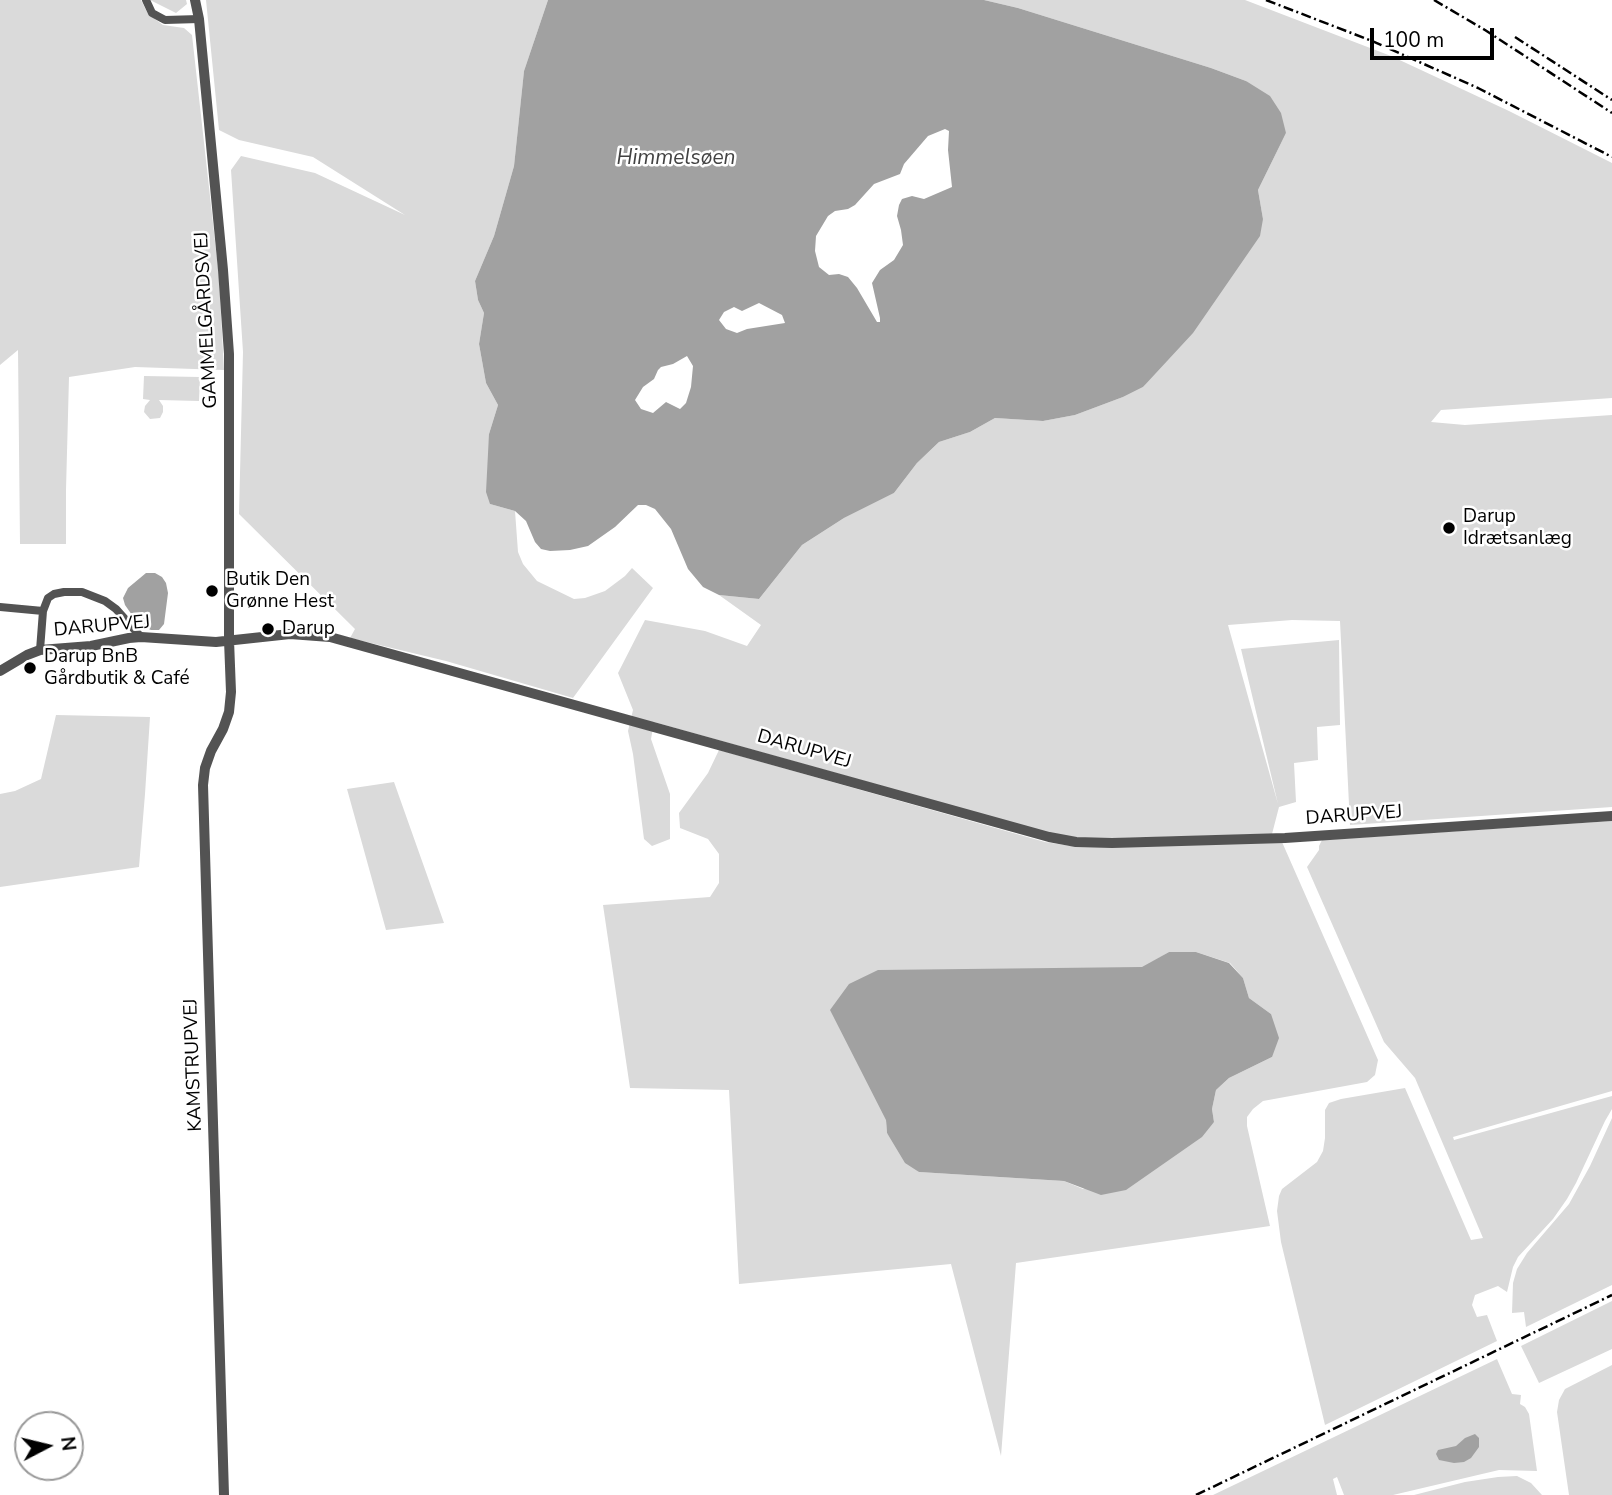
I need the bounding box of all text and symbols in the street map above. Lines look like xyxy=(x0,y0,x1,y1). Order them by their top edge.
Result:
scale bar xyxy=(1374,14,1498,58)
text: 100 m xyxy=(1383,26,1444,54)
water label: Himmelsøen xyxy=(617,146,735,172)
street label: GAMMELGÅRDSVEJ xyxy=(191,231,223,409)
place label: Darup Idrætsanlæg xyxy=(1463,506,1572,550)
marker: Darup Idrætsanlæg xyxy=(1441,520,1457,536)
place label: Butik Den Grønne Hest xyxy=(226,569,334,613)
marker: Butik Den Grønne Hest xyxy=(204,583,220,599)
street label: DARUPVEJ xyxy=(53,611,151,643)
place label: Darup xyxy=(282,618,335,640)
marker: Darup xyxy=(260,621,276,637)
place label: Darup BnB Gårdbutik & Café xyxy=(44,646,190,690)
marker: Darup BnB Gårdbutik & Café xyxy=(22,660,38,676)
street label: DARUPVEJ xyxy=(754,726,854,774)
street label: DARUPVEJ xyxy=(1305,801,1403,831)
street label: KAMSTRUPVEJ xyxy=(180,998,208,1132)
north arrow xyxy=(14,1411,84,1481)
text: N xyxy=(54,1435,82,1452)

